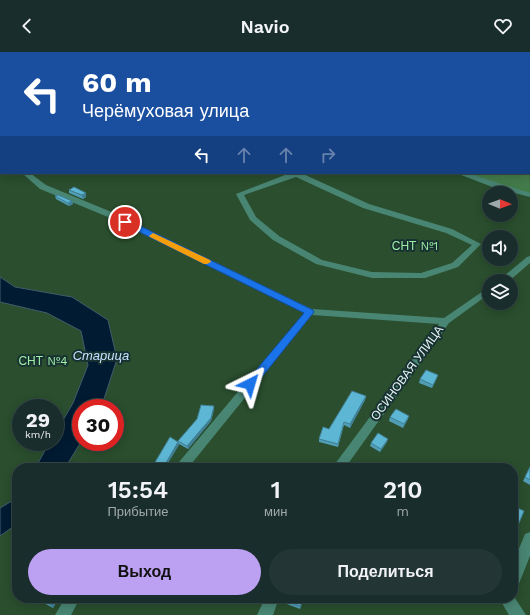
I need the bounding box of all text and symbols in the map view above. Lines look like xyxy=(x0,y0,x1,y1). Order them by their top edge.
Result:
icon: back xyxy=(16,15,38,37)
icon: heart xyxy=(492,15,514,37)
text: Navio xyxy=(241,16,289,37)
text: 60 m xyxy=(82,66,152,99)
icon: left xyxy=(16,68,68,120)
text: Черёмуховая улица xyxy=(82,100,249,121)
icon: left xyxy=(191,144,213,166)
icon: ahead xyxy=(233,144,255,166)
icon: ahead xyxy=(275,144,297,166)
icon: right xyxy=(317,144,339,166)
north arrow xyxy=(482,186,518,222)
map controls xyxy=(482,186,518,310)
pin xyxy=(108,205,142,239)
icon: arrive xyxy=(114,211,136,233)
button: sound xyxy=(482,230,518,266)
park label: СНТ №1 xyxy=(392,239,438,253)
button: layers xyxy=(482,274,518,310)
street label: ОСИНОВАЯ УЛИЦА xyxy=(368,323,446,423)
water label: Старица xyxy=(73,348,129,363)
park label: СНТ №4 xyxy=(18,354,68,368)
position arrow xyxy=(229,363,271,405)
speed limit sign: 30 xyxy=(72,399,124,451)
text: 29 xyxy=(26,408,50,432)
text: km/h xyxy=(25,429,51,440)
text: 15:54 xyxy=(108,476,168,504)
text: 1 xyxy=(271,476,281,504)
text: 210 xyxy=(383,476,422,504)
text: Прибытие xyxy=(108,504,169,519)
text: мин xyxy=(264,504,288,519)
text: m xyxy=(397,504,409,519)
button: Выход xyxy=(28,549,261,595)
button: Поделиться xyxy=(269,549,502,595)

